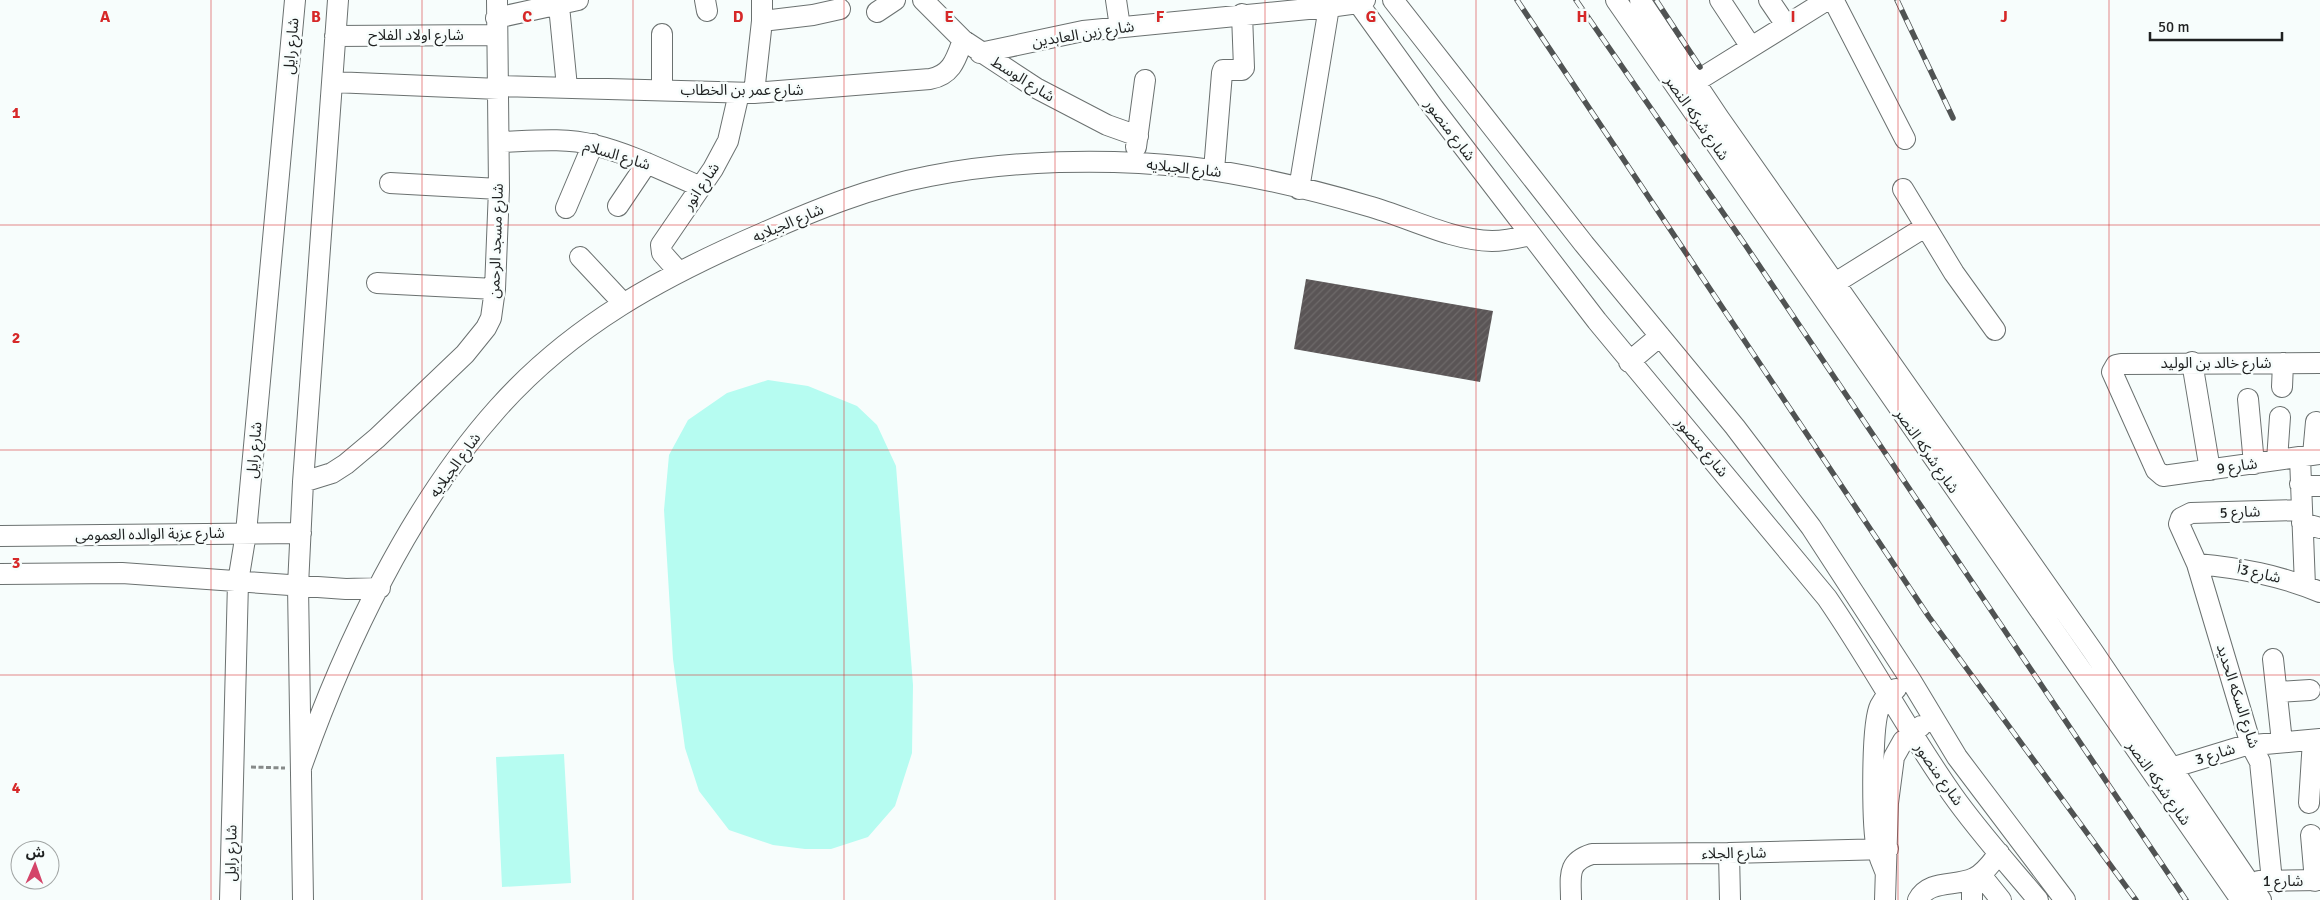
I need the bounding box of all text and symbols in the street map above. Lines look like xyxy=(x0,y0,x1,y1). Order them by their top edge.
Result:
text: A xyxy=(100,7,111,27)
text: B xyxy=(311,7,321,27)
text: C xyxy=(522,7,532,27)
text: D xyxy=(733,7,744,27)
text: E xyxy=(944,7,954,27)
text: F xyxy=(1156,7,1165,27)
text: G xyxy=(1366,7,1376,27)
text: H xyxy=(1577,7,1587,27)
text: I xyxy=(1790,7,1796,27)
text: J xyxy=(2000,7,2008,27)
scale bar xyxy=(2150,10,2282,42)
street label: شارع رايل xyxy=(280,17,305,75)
street label: شارع زين العابدين xyxy=(1031,17,1136,54)
text: 50 m xyxy=(2158,18,2189,36)
street label: شارع اولاد الفلاح xyxy=(368,26,464,47)
street label: شارع الوسط xyxy=(986,52,1058,108)
street label: شارع شركه النصر xyxy=(1658,71,1733,166)
street label: شارع عمر بن الخطاب xyxy=(680,81,804,102)
street label: شارع منصور xyxy=(1418,95,1479,166)
text: 1 xyxy=(12,103,21,123)
street label: شارع السلام xyxy=(580,136,653,177)
street label: شارع الجبلايه xyxy=(1145,155,1223,184)
street label: شارع انور xyxy=(678,159,726,215)
street label: شارع مسجد الرحمن xyxy=(485,183,510,299)
street label: شارع الجبلايه xyxy=(750,200,828,249)
text: 2 xyxy=(12,328,20,348)
street label: شارع خالد بن الوليد xyxy=(2160,354,2272,375)
street label: شارع شركه النصر xyxy=(1888,404,1963,499)
street label: شارع منصور xyxy=(1669,413,1732,483)
street label: شارع رايل xyxy=(243,421,268,479)
street label: شارع الجبلايه xyxy=(426,429,487,503)
street label: شارع 9 xyxy=(2216,454,2259,481)
street label: شارع 5 xyxy=(2219,502,2261,525)
street label: شارع عزبة الوالده العمومى xyxy=(75,524,225,547)
text: 3 xyxy=(12,553,20,573)
street label: شارع 3أ xyxy=(2235,559,2283,590)
street label: شارع السكه الحديد xyxy=(2210,642,2263,751)
street label: شارع شركه النصر xyxy=(2120,736,2195,831)
street label: شارع منصور xyxy=(1908,738,1967,811)
street label: شارع 3 xyxy=(2193,739,2238,771)
text: 4 xyxy=(12,778,21,798)
street label: شارع رايل xyxy=(222,824,243,882)
north arrow xyxy=(10,840,60,890)
street label: شارع الجلاء xyxy=(1701,843,1767,866)
text: ش xyxy=(26,844,45,861)
street label: شارع 1 xyxy=(2263,872,2304,893)

